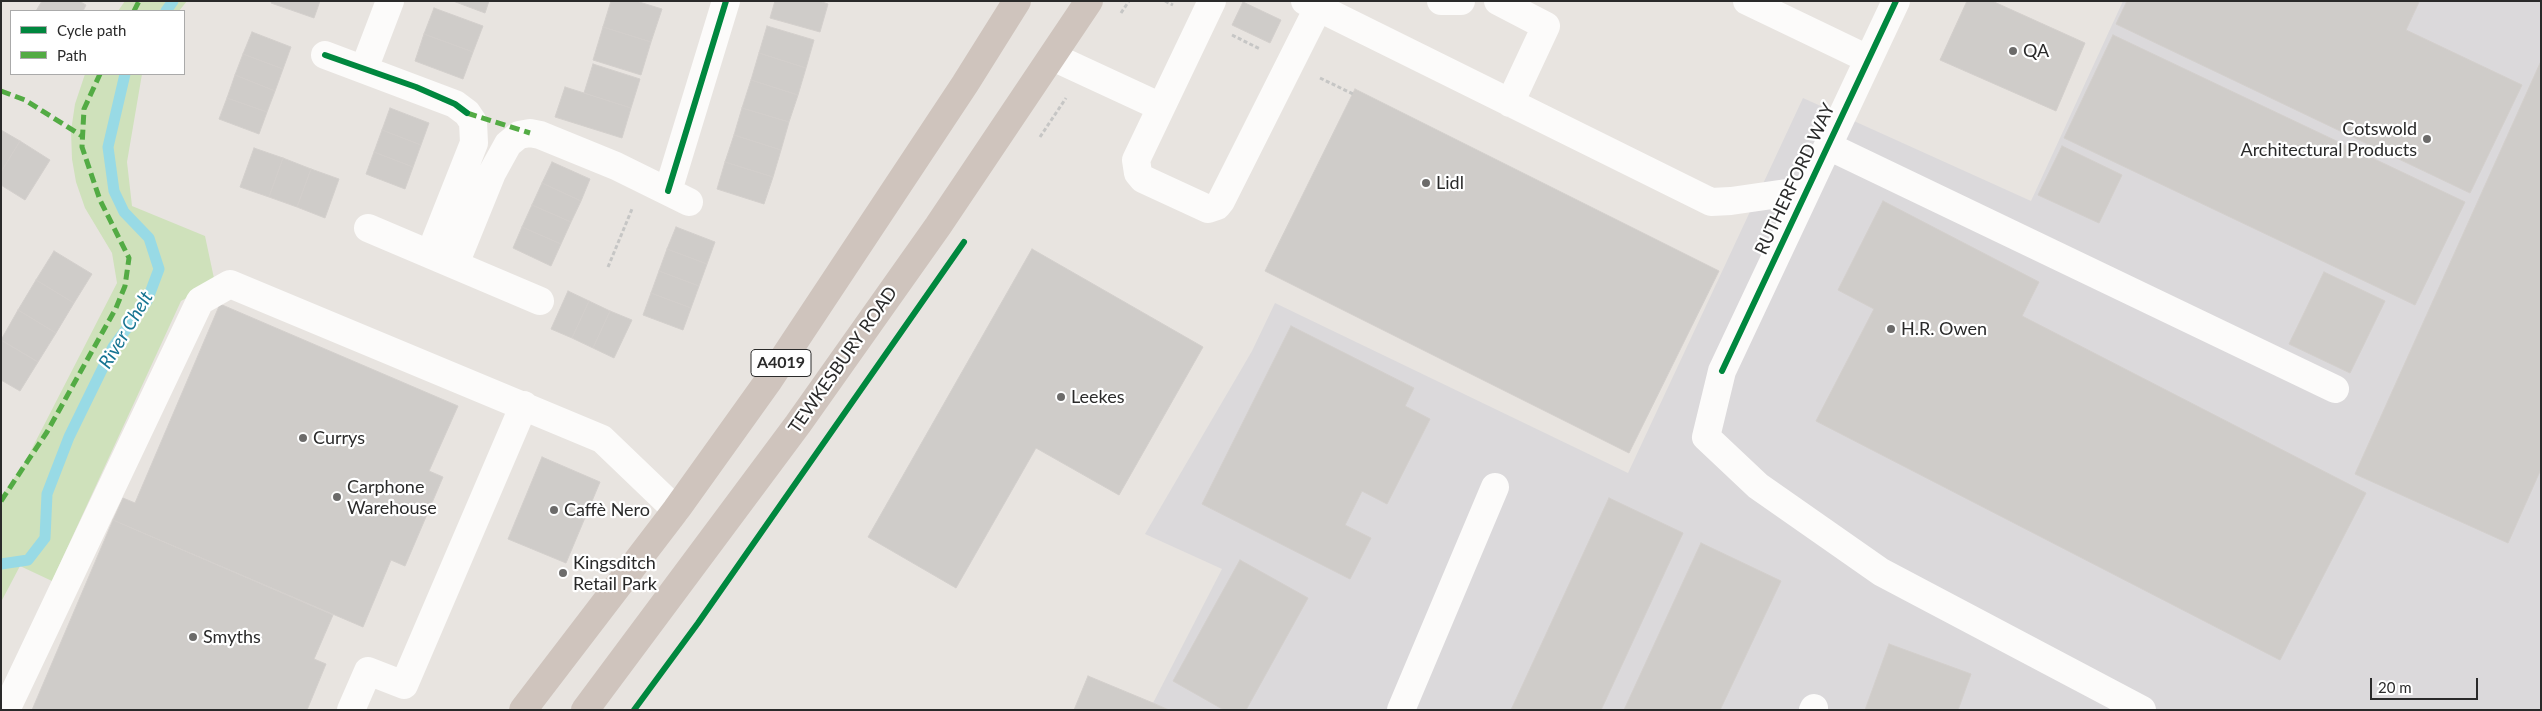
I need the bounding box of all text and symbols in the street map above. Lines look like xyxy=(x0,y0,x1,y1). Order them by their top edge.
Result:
legend xyxy=(10,10,185,75)
text: Cycle path xyxy=(57,21,126,39)
place label: QA xyxy=(2023,40,2049,62)
marker: QA xyxy=(2007,45,2019,57)
text: Path xyxy=(57,46,87,64)
street label: RUTHERFORD WAY xyxy=(1750,100,1840,258)
place label: Cotswold Architectural Products xyxy=(2241,118,2417,160)
marker: Cotswold Architectural Products xyxy=(2421,133,2433,145)
place label: Lidl xyxy=(1436,172,1464,194)
marker: Lidl xyxy=(1420,177,1432,189)
street label: TEWKESBURY ROAD xyxy=(784,282,902,438)
water label: River Chelt xyxy=(94,287,158,373)
place label: H.R. Owen xyxy=(1901,318,1987,340)
marker: H.R. Owen xyxy=(1885,323,1897,335)
road number: A4019 xyxy=(751,349,811,376)
place label: Leekes xyxy=(1071,386,1125,408)
marker: Leekes xyxy=(1055,391,1067,403)
place label: Currys xyxy=(313,427,365,449)
marker: Currys xyxy=(297,432,309,444)
place label: Carphone Warehouse xyxy=(347,476,437,518)
marker: Carphone Warehouse xyxy=(331,491,343,503)
place label: Caffè Nero xyxy=(564,499,650,521)
marker: Caffè Nero xyxy=(548,504,560,516)
place label: Kingsditch Retail Park xyxy=(573,552,657,594)
marker: Kingsditch Retail Park xyxy=(557,567,569,579)
place label: Smyths xyxy=(203,626,261,648)
marker: Smyths xyxy=(187,631,199,643)
scale bar xyxy=(2372,668,2480,700)
text: 20 m xyxy=(2378,678,2412,696)

